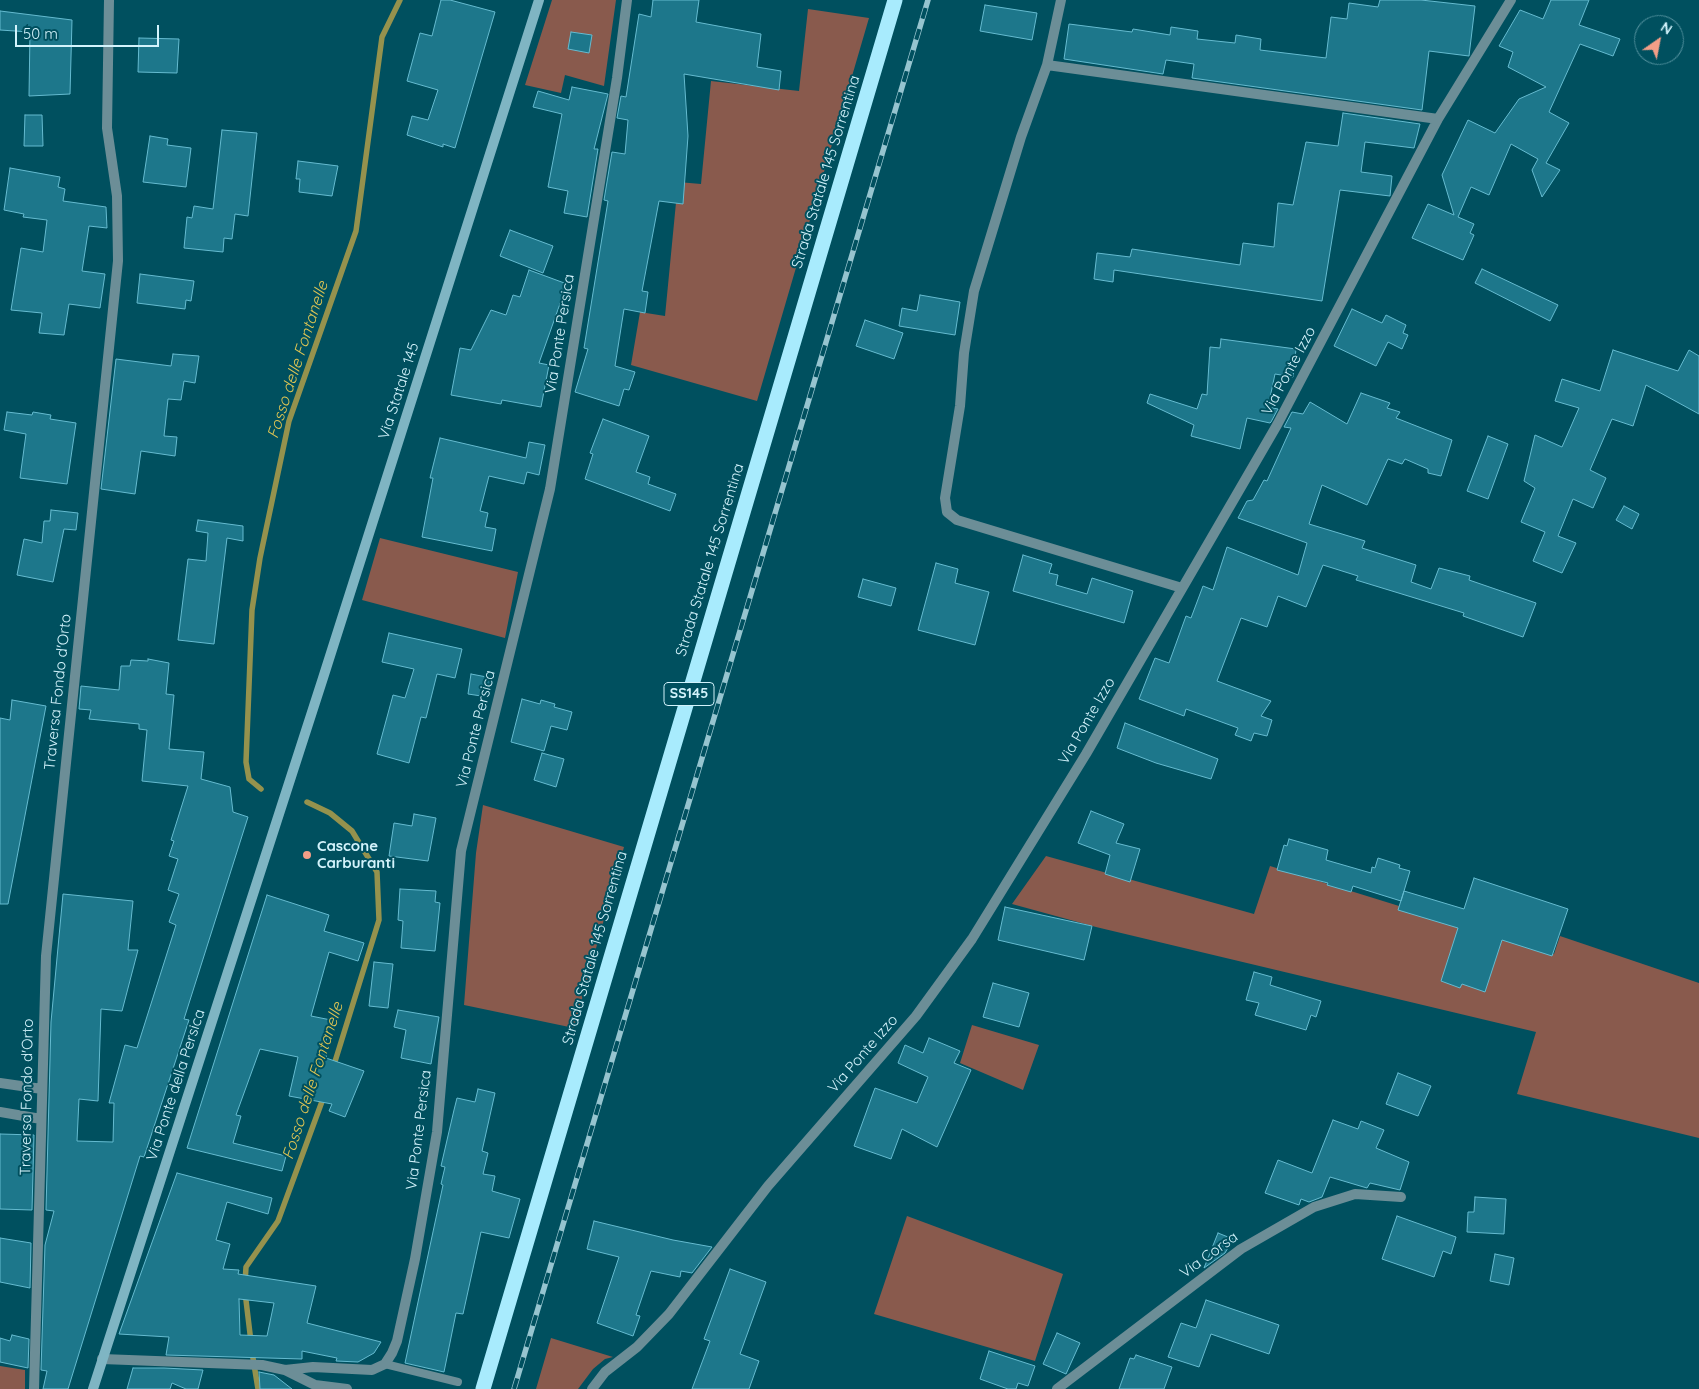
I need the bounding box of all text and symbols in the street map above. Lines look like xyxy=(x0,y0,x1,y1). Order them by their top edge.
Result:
scale bar xyxy=(18,15,161,47)
north arrow xyxy=(1634,15,1684,65)
text: N xyxy=(1657,18,1676,39)
text: 50 m xyxy=(23,24,58,43)
street label: Strada Statale 145 Sorrentina xyxy=(788,73,864,271)
street label: Via Ponte Persica xyxy=(542,273,578,395)
water label: Fosso delle Fontanelle xyxy=(263,279,333,441)
street label: Via Ponte Izzo xyxy=(1258,324,1320,418)
street label: Via Statale 145 xyxy=(375,340,423,442)
street label: Strada Statale 145 Sorrentina xyxy=(672,461,748,659)
street label: Traversa Fondo d'Orto xyxy=(41,613,75,771)
street label: Via Ponte Persica xyxy=(453,668,499,790)
street label: Via Ponte Izzo xyxy=(1055,674,1119,768)
road number: SS145 xyxy=(664,682,714,706)
place label: Cascone Carburanti xyxy=(317,837,395,872)
marker: Cascone Carburanti xyxy=(301,849,313,861)
street label: Strada Statale 145 Sorrentina xyxy=(559,849,631,1047)
water label: Fosso delle Fontanelle xyxy=(278,1000,348,1162)
street label: Via Ponte della Persica xyxy=(143,1007,209,1163)
street label: Via Ponte Izzo xyxy=(824,1011,902,1097)
street label: Traversa Fondo d'Orto xyxy=(17,1019,37,1175)
street label: Via Ponte Persica xyxy=(403,1069,435,1191)
street label: Via Corsa xyxy=(1177,1228,1241,1282)

